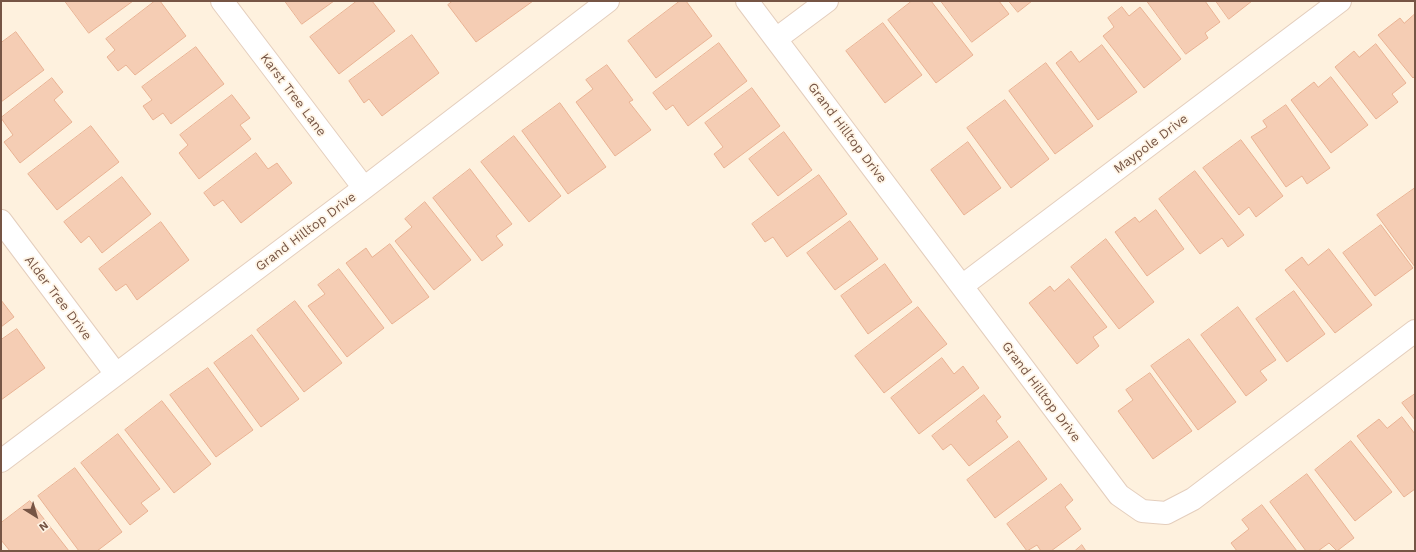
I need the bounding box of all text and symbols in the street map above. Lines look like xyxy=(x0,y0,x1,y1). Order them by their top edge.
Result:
street label: Karst Tree Lane xyxy=(257,51,329,139)
street label: Grand Hilltop Drive xyxy=(804,80,890,186)
street label: Maypole Drive xyxy=(1111,111,1191,177)
street label: Grand Hilltop Drive xyxy=(253,189,359,275)
street label: Alder Tree Drive xyxy=(21,253,95,343)
street label: Grand Hilltop Drive xyxy=(998,339,1084,445)
north arrow xyxy=(16,496,56,536)
text: N xyxy=(36,518,51,534)

